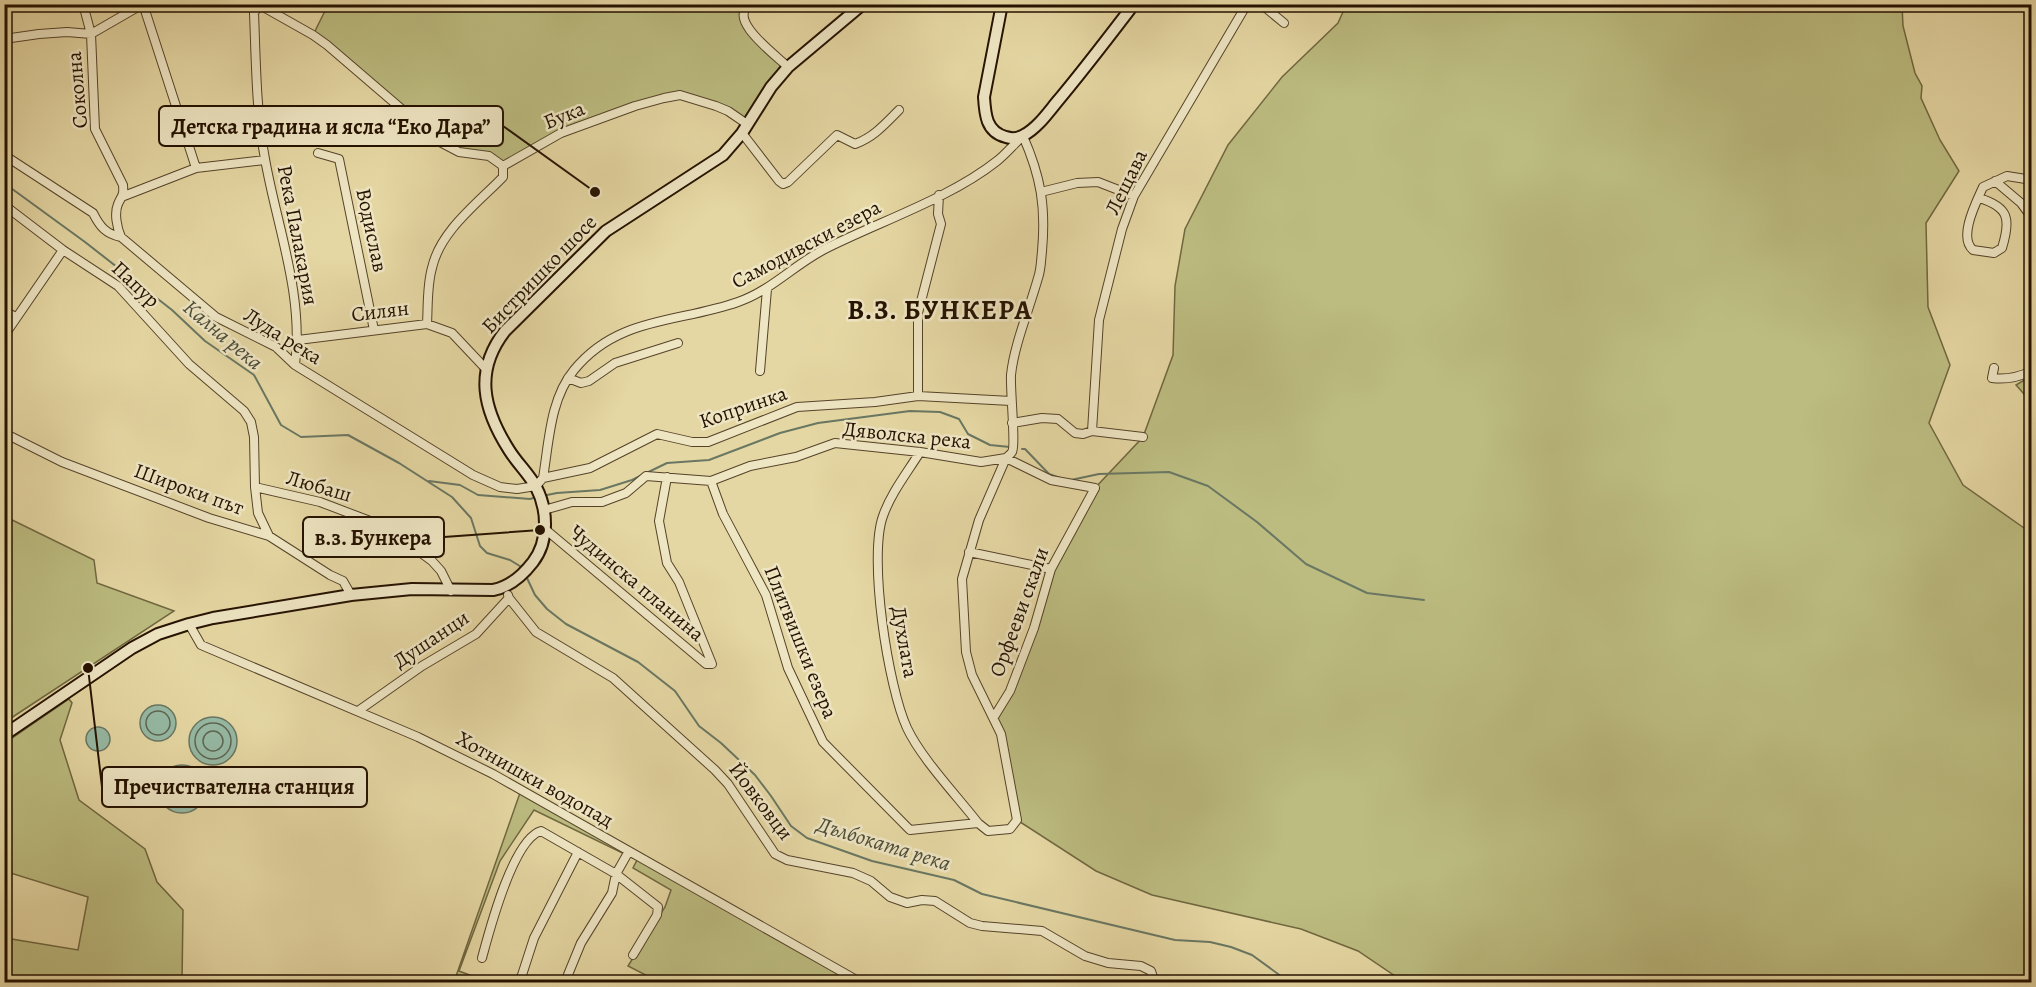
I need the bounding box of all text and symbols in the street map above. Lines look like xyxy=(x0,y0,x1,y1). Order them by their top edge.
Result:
street label: Соколна xyxy=(60,50,94,129)
street label: Бука xyxy=(539,94,589,136)
callout: Детска градина и ясла “Еко Дара” xyxy=(159,106,503,146)
text: Детска градина и ясла “Еко Дара” xyxy=(171,112,491,142)
street label: Лещава xyxy=(1098,144,1154,219)
street label: Река Палакария xyxy=(271,162,325,308)
street label: Водислав xyxy=(349,186,395,274)
street label: Самодивски езера xyxy=(726,193,886,295)
street label: Бистришко шосе xyxy=(475,208,603,340)
street label: Папур xyxy=(106,254,166,314)
district label: В.З. БУНКЕРА xyxy=(847,292,1033,328)
water label: Кална река xyxy=(177,293,269,377)
street label: Силян xyxy=(350,294,410,328)
street label: Луда река xyxy=(238,301,328,371)
street label: Копринка xyxy=(695,379,791,435)
street label: Дяволска река xyxy=(841,414,973,456)
street label: Широки път xyxy=(130,456,248,522)
street label: Любаш xyxy=(283,463,355,509)
callout: в.з. Бункера xyxy=(303,517,444,557)
street label: Чудинска планина xyxy=(564,518,711,648)
text: в.з. Бункера xyxy=(314,523,432,553)
street label: Орфееви скали xyxy=(983,543,1055,681)
street label: Плитвишки езера xyxy=(758,561,845,723)
street label: Душанци xyxy=(388,603,474,675)
street label: Духлата xyxy=(885,604,925,680)
street label: Хотнишки водопад xyxy=(451,724,619,834)
street label: Йовковци xyxy=(722,756,800,846)
callout: Пречиствателна станция xyxy=(102,767,367,807)
text: Пречиствателна станция xyxy=(113,772,355,802)
water label: Дълбоката река xyxy=(812,809,954,879)

